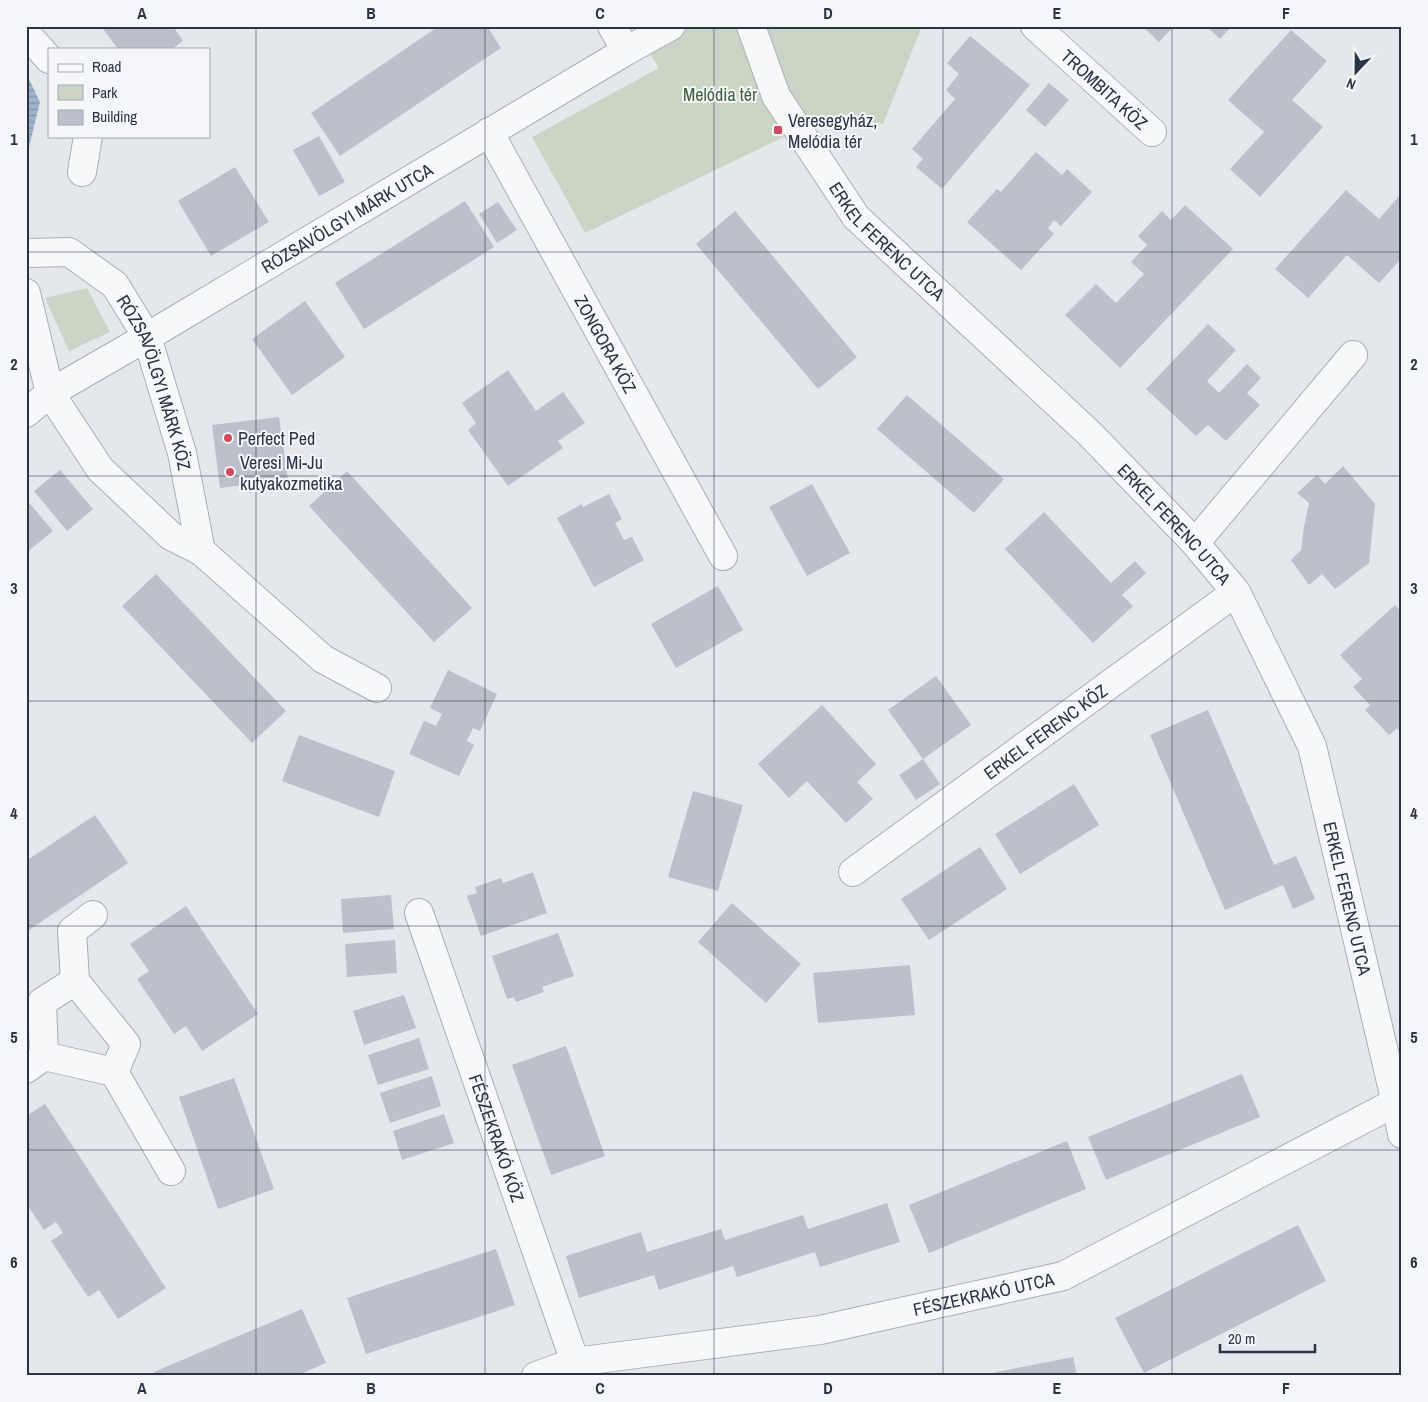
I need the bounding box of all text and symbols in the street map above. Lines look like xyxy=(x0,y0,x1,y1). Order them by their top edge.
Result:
text: A xyxy=(137,2,147,24)
text: B xyxy=(366,2,376,24)
text: C xyxy=(595,2,605,24)
text: D xyxy=(823,2,833,24)
text: E xyxy=(1053,2,1062,24)
text: F xyxy=(1282,2,1290,24)
street label: TROMBITA KÖZ xyxy=(1056,43,1153,135)
legend xyxy=(48,48,210,138)
north arrow xyxy=(1330,48,1380,98)
text: Road xyxy=(92,56,121,77)
text: N xyxy=(1344,74,1358,94)
text: Park xyxy=(92,82,118,103)
park label: Melódia tér xyxy=(683,82,757,107)
text: Building xyxy=(92,106,137,127)
place label: Veresegyház, Melódia tér xyxy=(788,108,877,154)
marker: Veresegyház, Melódia tér xyxy=(772,124,784,136)
text: 1 xyxy=(10,128,18,150)
text: 1 xyxy=(1410,128,1418,150)
street label: RÓZSAVÖLGYI MÁRK UTCA xyxy=(256,157,437,279)
street label: ERKEL FERENC UTCA xyxy=(824,177,950,306)
street label: RÓZSAVÖLGYI MÁRK KÖZ xyxy=(111,290,198,472)
street label: ZONGORA KÖZ xyxy=(569,290,643,397)
text: 2 xyxy=(10,353,18,375)
text: 2 xyxy=(1410,353,1418,375)
place label: Perfect Ped xyxy=(238,426,315,451)
marker: Perfect Ped xyxy=(222,432,234,444)
place label: Veresi Mi-Ju kutyakozmetika xyxy=(240,450,343,496)
street label: ERKEL FERENC UTCA xyxy=(1112,458,1237,590)
marker: Veresi Mi-Ju kutyakozmetika xyxy=(224,466,236,478)
text: 3 xyxy=(10,577,18,599)
text: 3 xyxy=(1410,577,1418,599)
street label: ERKEL FERENC KÖZ xyxy=(978,678,1112,785)
text: 4 xyxy=(10,802,18,824)
text: 4 xyxy=(1410,802,1418,824)
street label: ERKEL FERENC UTCA xyxy=(1318,819,1378,978)
text: 5 xyxy=(10,1026,18,1048)
text: 5 xyxy=(1410,1026,1418,1048)
street label: FÉSZEKRAKÓ KÖZ xyxy=(463,1070,531,1205)
text: 6 xyxy=(10,1251,18,1273)
text: 6 xyxy=(1410,1251,1418,1273)
street label: FÉSZEKRAKÓ UTCA xyxy=(911,1266,1056,1321)
scale bar xyxy=(1220,1322,1316,1354)
text: 20 m xyxy=(1228,1328,1255,1349)
text: A xyxy=(137,1377,147,1399)
text: B xyxy=(366,1377,376,1399)
text: C xyxy=(595,1377,605,1399)
text: D xyxy=(823,1377,833,1399)
text: E xyxy=(1053,1377,1062,1399)
text: F xyxy=(1282,1377,1290,1399)

